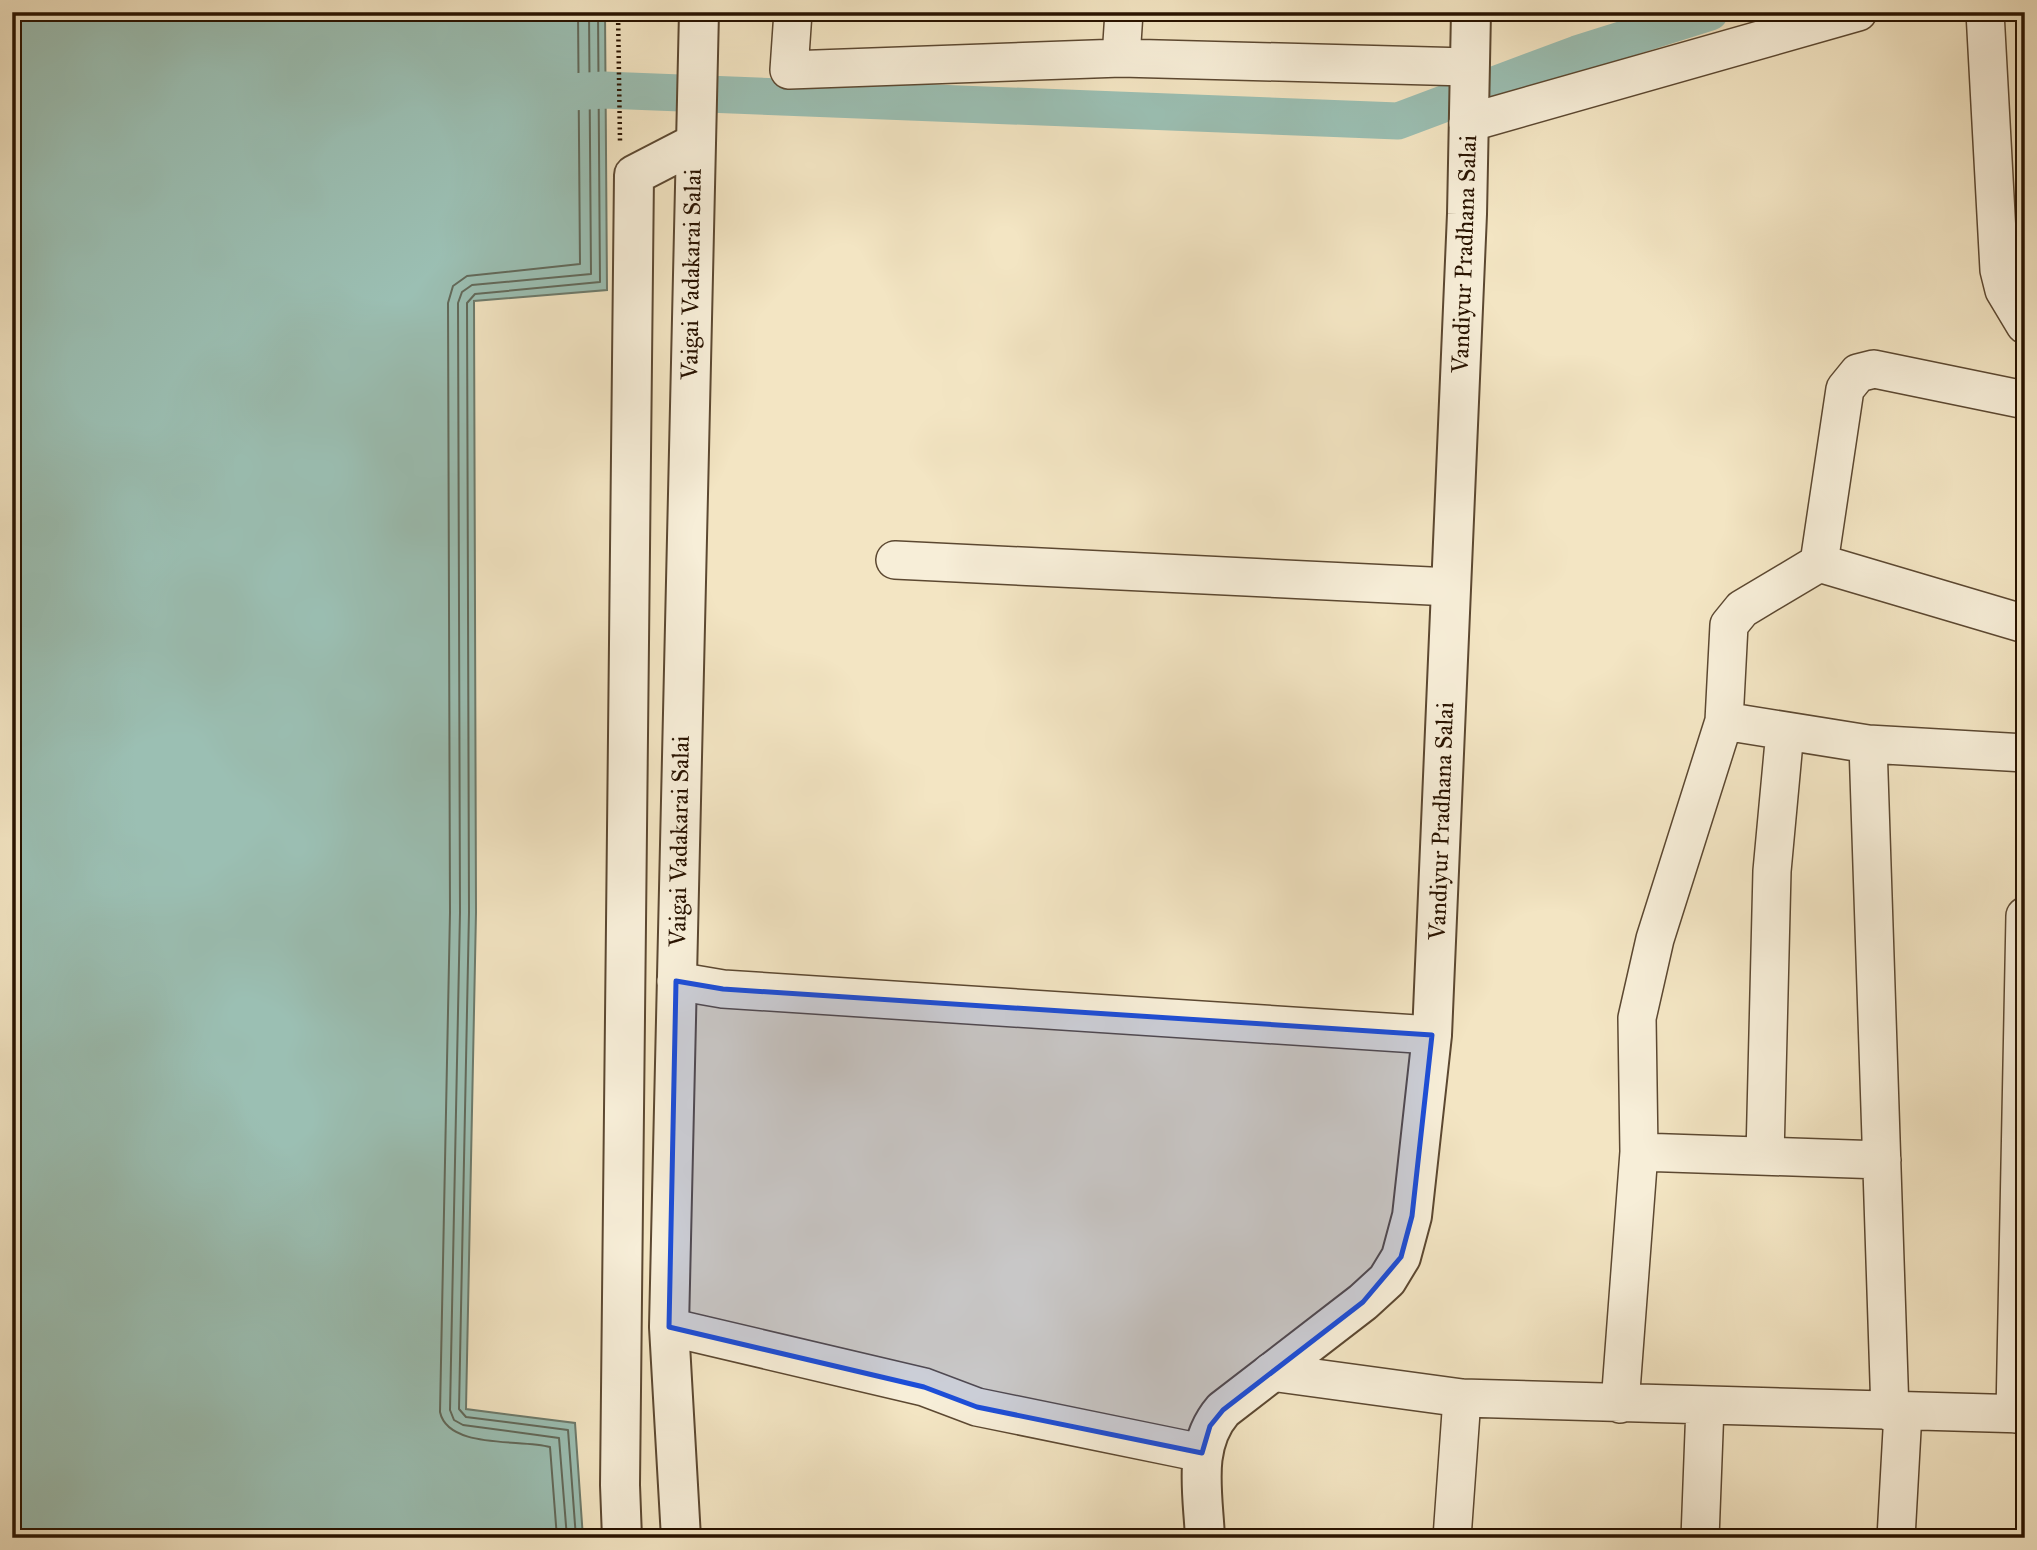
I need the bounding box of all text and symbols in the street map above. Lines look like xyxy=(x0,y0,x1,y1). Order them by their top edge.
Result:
street label: Vandiyur Pradhana Salai xyxy=(1445,134,1483,375)
street label: Vaigai Vadakarai Salai xyxy=(674,168,708,381)
street label: Vandiyur Pradhana Salai xyxy=(1422,701,1460,942)
street label: Vaigai Vadakarai Salai xyxy=(662,735,696,948)

